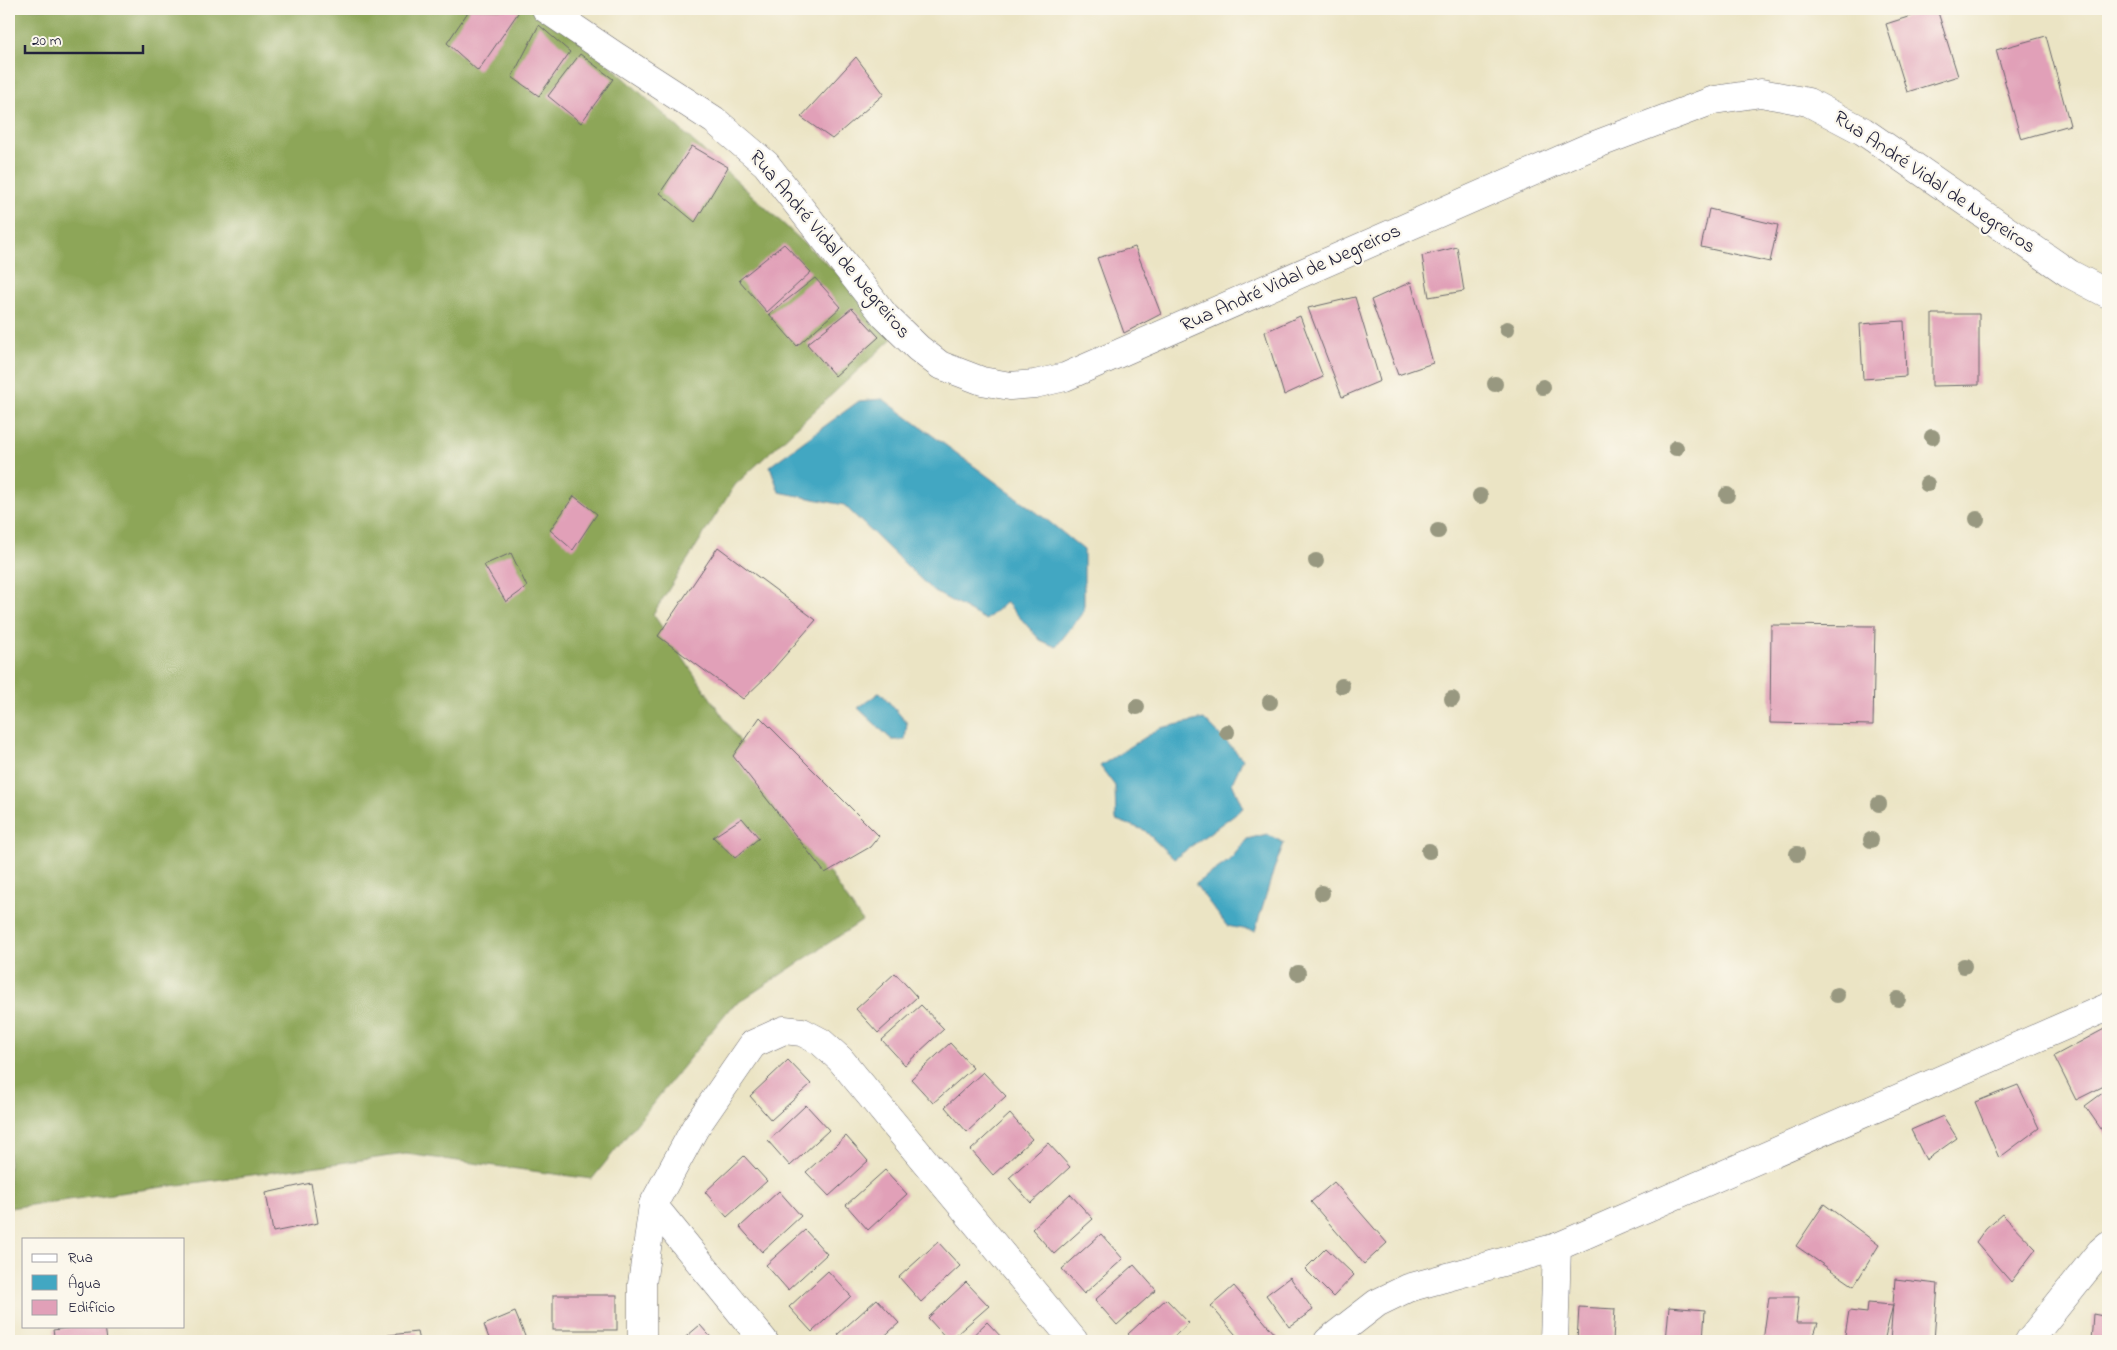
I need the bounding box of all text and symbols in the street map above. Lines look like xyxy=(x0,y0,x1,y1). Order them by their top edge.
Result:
scale bar xyxy=(25,22,142,54)
text: 20 m xyxy=(32,30,62,52)
street label: Rua André Vidal de Negreiros xyxy=(1827,104,2041,263)
street label: Rua André Vidal de Negreiros xyxy=(740,144,917,346)
street label: Rua André Vidal de Negreiros xyxy=(1176,217,1406,342)
legend xyxy=(22,1238,185,1328)
text: Rua xyxy=(68,1247,93,1269)
text: Água xyxy=(68,1273,101,1296)
text: Edifício xyxy=(68,1297,115,1319)

